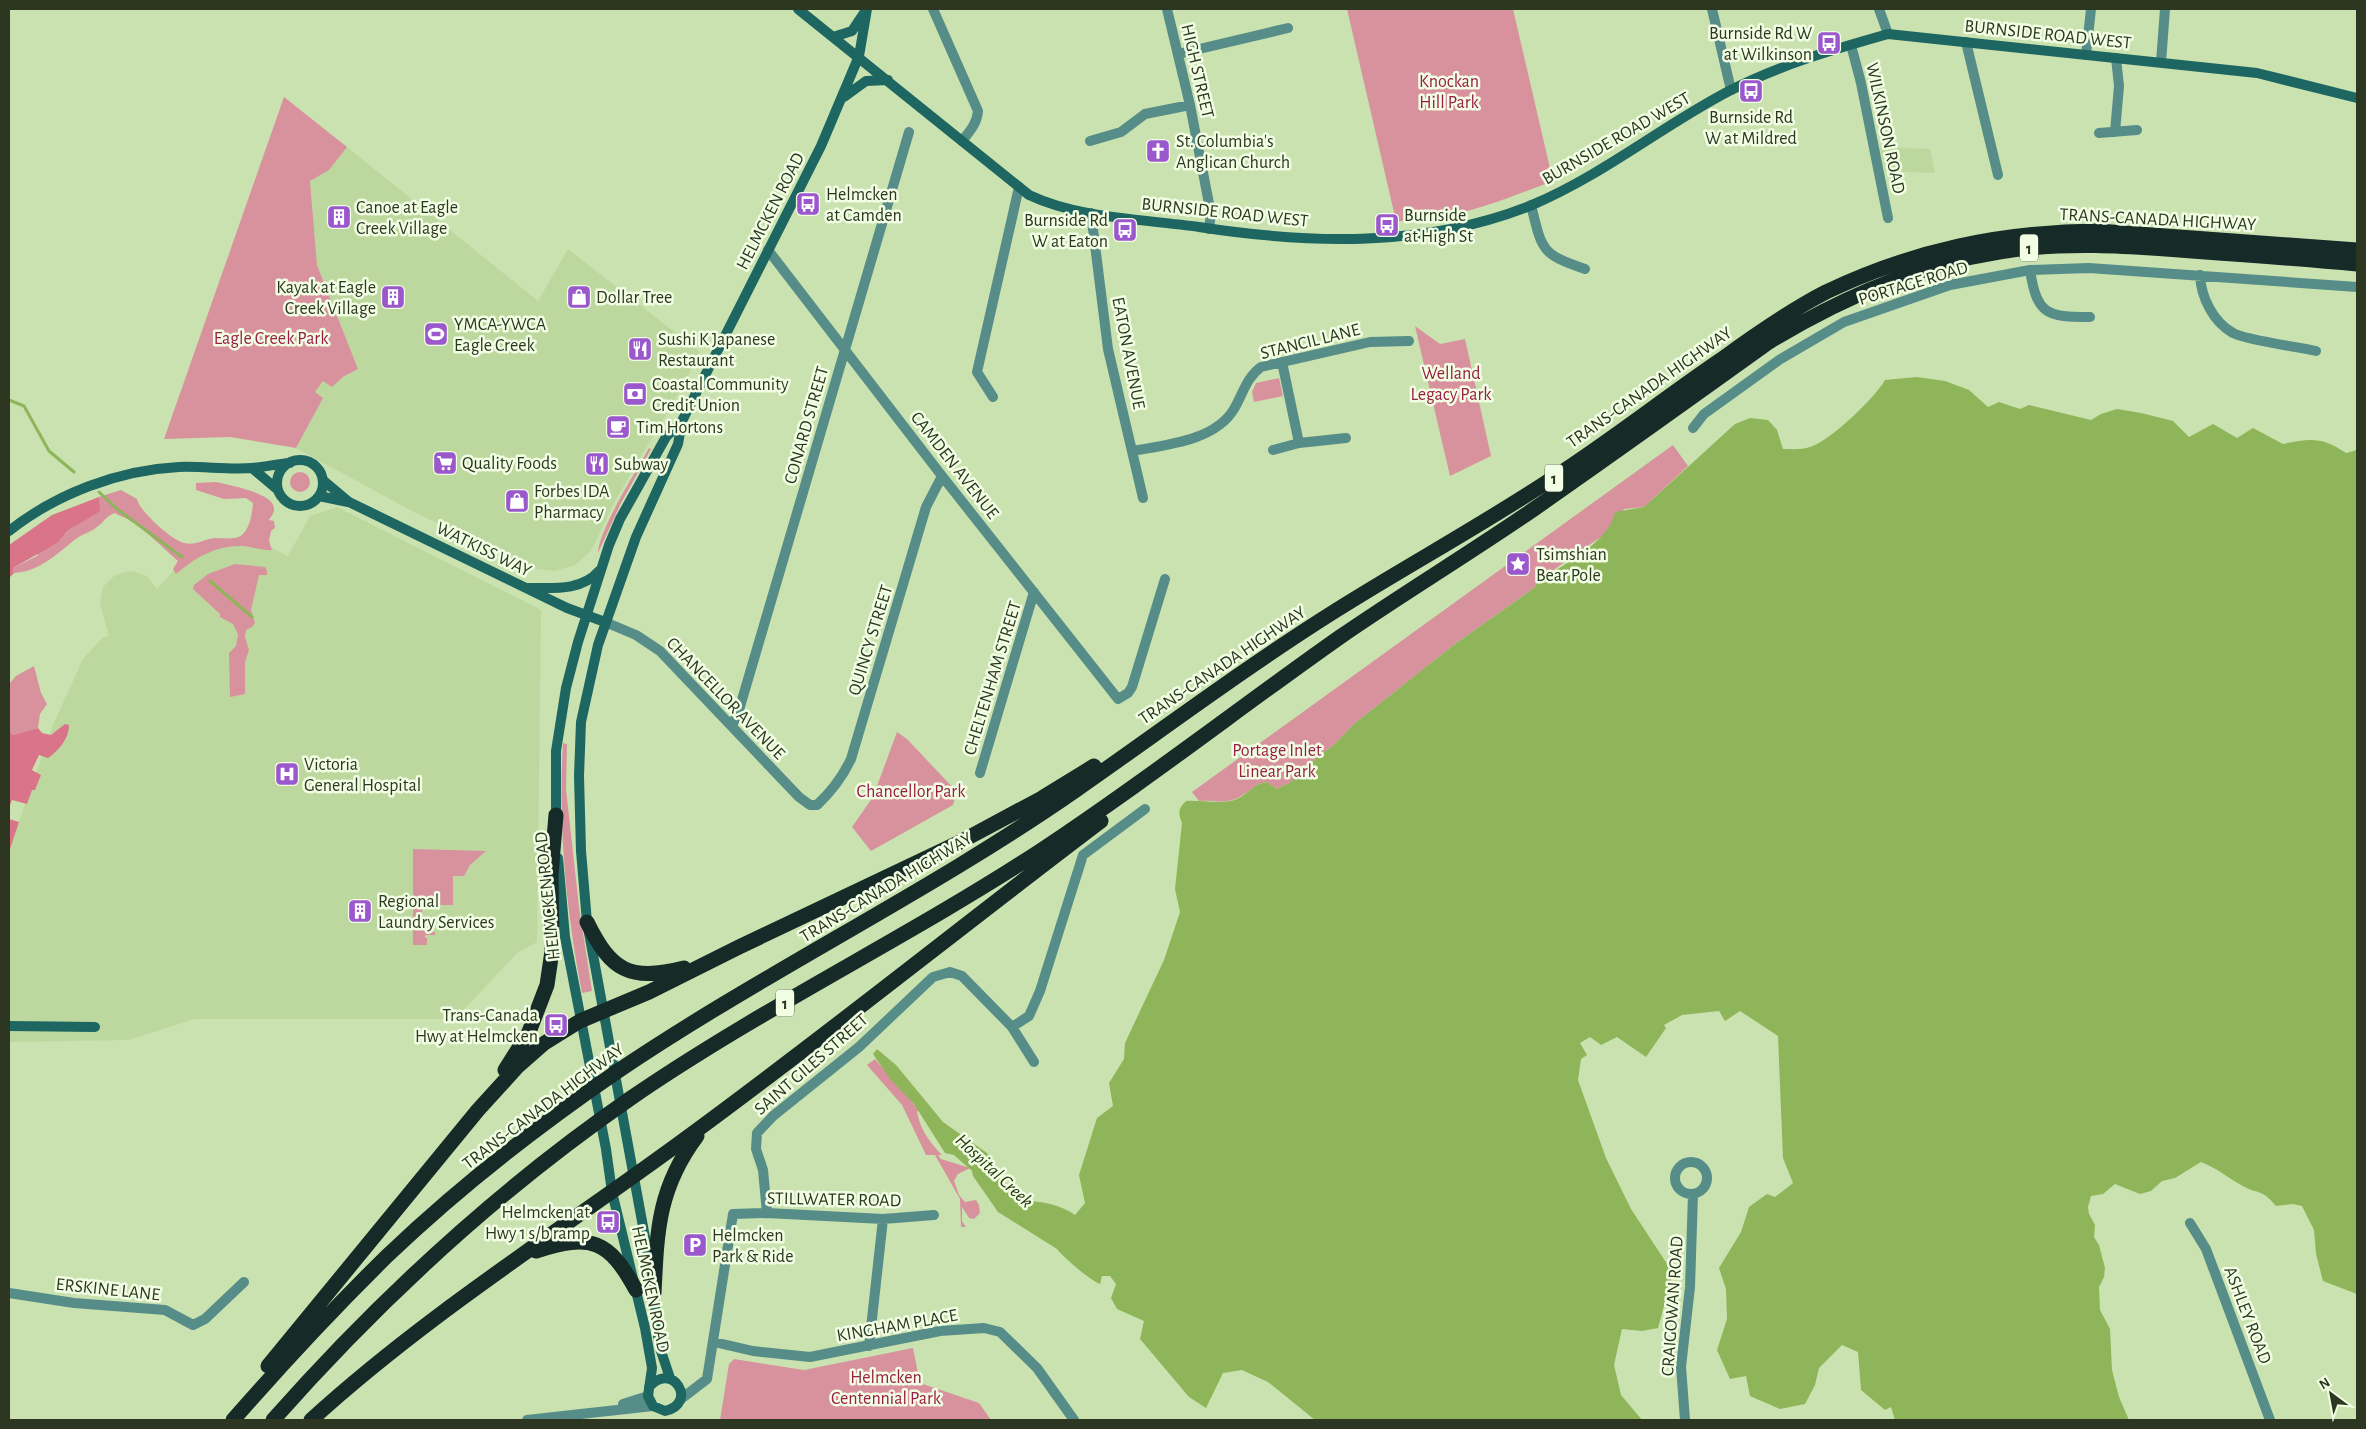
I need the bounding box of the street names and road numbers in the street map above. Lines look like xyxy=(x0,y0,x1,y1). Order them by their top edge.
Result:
street label: BURNSIDE ROAD WEST xyxy=(1964,17,2132,53)
street label: HIGH STREET xyxy=(1177,22,1217,120)
street label: WILKINSON ROAD xyxy=(1862,61,1908,195)
street label: BURNSIDE ROAD WEST xyxy=(1539,89,1694,189)
street label: HELMCKEN ROAD xyxy=(734,150,808,273)
street label: BURNSIDE ROAD WEST xyxy=(1141,195,1309,231)
street label: TRANS-CANADA HIGHWAY xyxy=(2059,206,2257,234)
road number: 1 xyxy=(2020,234,2038,262)
street label: PORTAGE ROAD xyxy=(1856,259,1970,309)
street label: EATON AVENUE xyxy=(1108,296,1148,411)
street label: STANCIL LANE xyxy=(1259,321,1362,363)
street label: TRANS-CANADA HIGHWAY xyxy=(1564,324,1736,452)
street label: CONARD STREET xyxy=(782,364,832,486)
street label: CAMDEN AVENUE xyxy=(907,409,1002,523)
road number: 1 xyxy=(1545,464,1563,492)
street label: WATKISS WAY xyxy=(433,519,534,581)
street label: QUINCY STREET xyxy=(846,583,896,698)
street label: CHELTENHAM STREET xyxy=(961,599,1025,757)
street label: TRANS-CANADA HIGHWAY xyxy=(1136,603,1310,728)
street label: CHANCELLOR AVENUE xyxy=(663,634,788,763)
street label: TRANS-CANADA HIGHWAY xyxy=(797,829,976,946)
street label: HELMCKEN ROAD xyxy=(532,831,564,961)
road number: 1 xyxy=(776,990,794,1016)
street label: SAINT GILES STREET xyxy=(751,1011,872,1119)
street label: TRANS-CANADA HIGHWAY xyxy=(459,1040,628,1173)
street label: STILLWATER ROAD xyxy=(767,1190,901,1210)
street label: HELMCKEN ROAD xyxy=(628,1224,672,1354)
street label: CRAIGOWAN ROAD xyxy=(1659,1235,1687,1377)
street label: ASHLEY ROAD xyxy=(2220,1264,2274,1367)
street label: ERSKINE LANE xyxy=(55,1276,161,1304)
street label: KINGHAM PLACE xyxy=(835,1306,959,1345)

